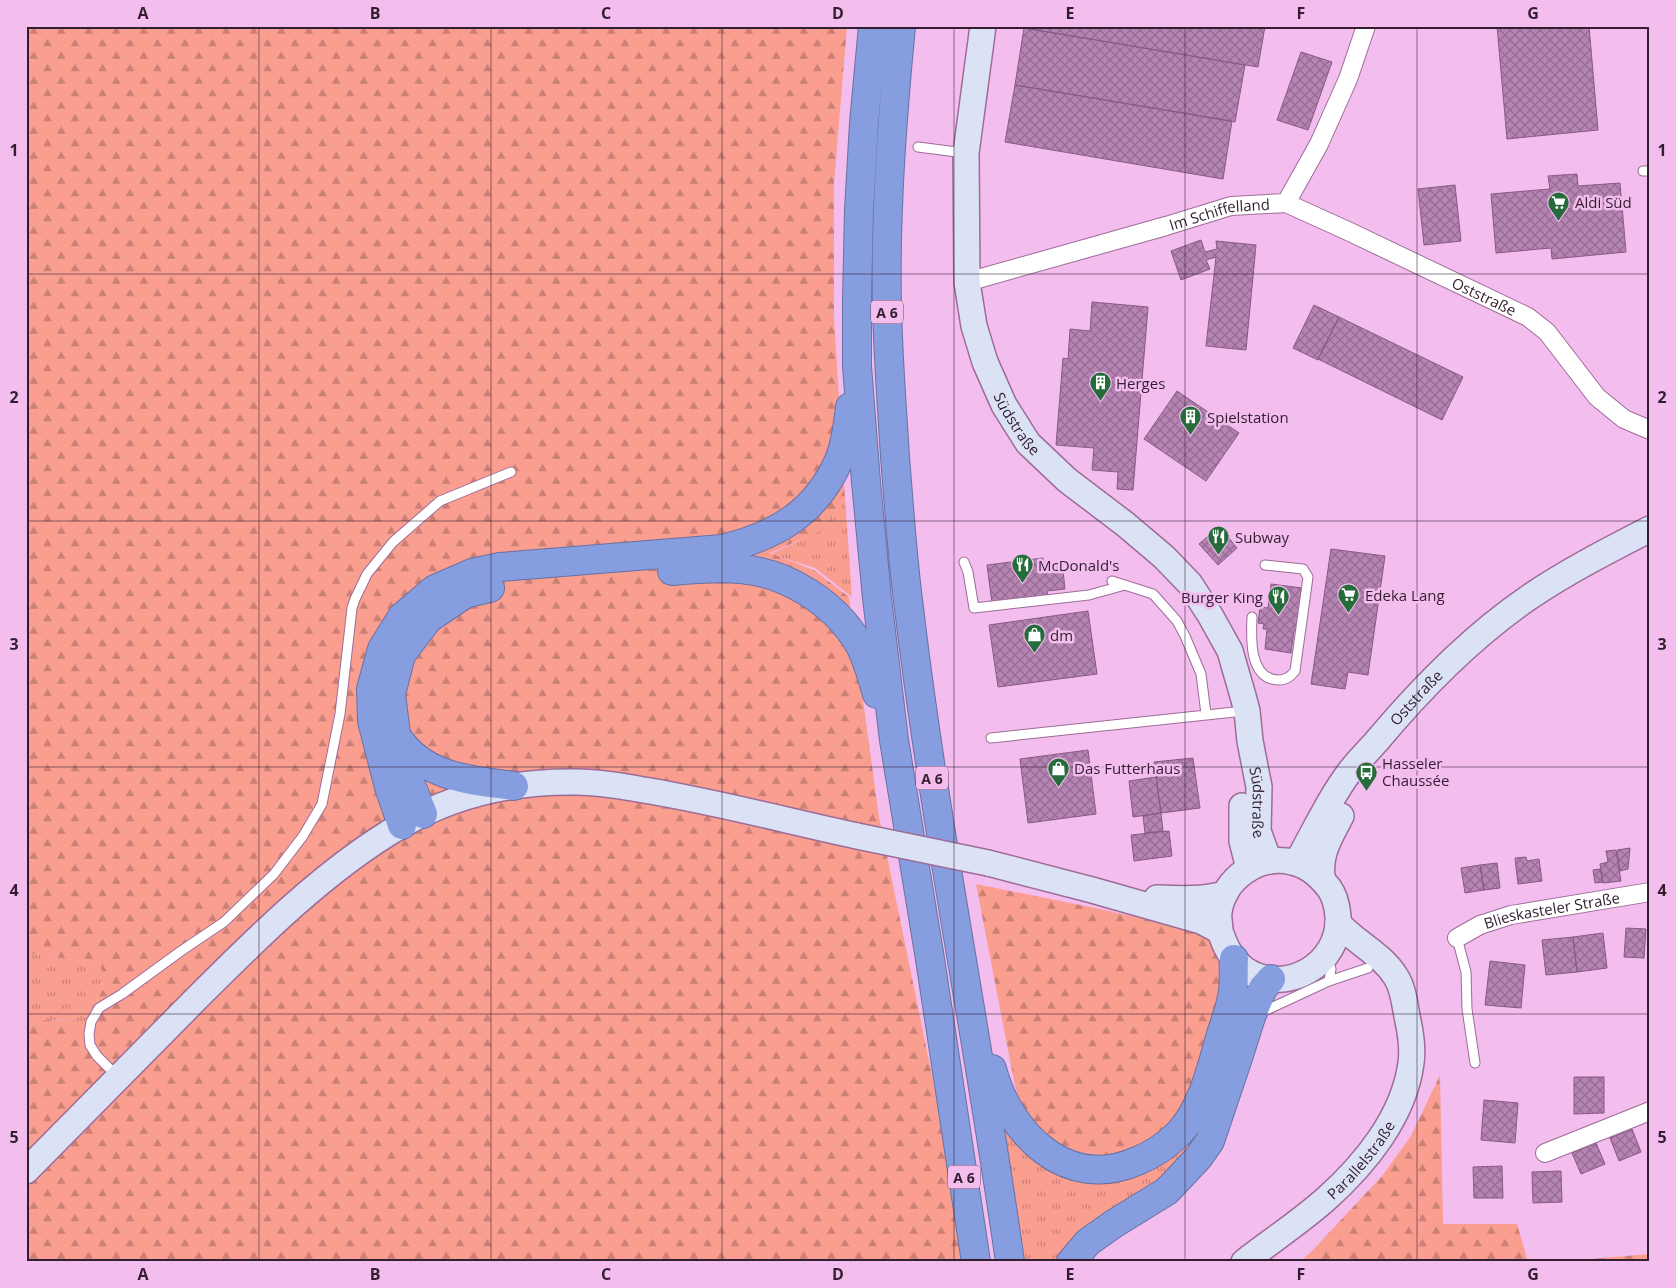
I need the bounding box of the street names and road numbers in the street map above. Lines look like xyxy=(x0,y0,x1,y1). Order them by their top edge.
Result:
street label: Im Schiffelland xyxy=(1167,194,1270,234)
street label: Oststraße xyxy=(1449,272,1520,320)
road number: A 6 xyxy=(871,300,903,324)
street label: Südstraße xyxy=(990,389,1045,459)
street label: Oststraße xyxy=(1385,665,1447,729)
street label: Südstraße xyxy=(1245,765,1270,841)
road number: A 6 xyxy=(916,766,948,790)
street label: Blieskasteler Straße xyxy=(1481,887,1621,933)
street label: Parallelstraße xyxy=(1322,1117,1399,1203)
road number: A 6 xyxy=(948,1166,980,1188)

